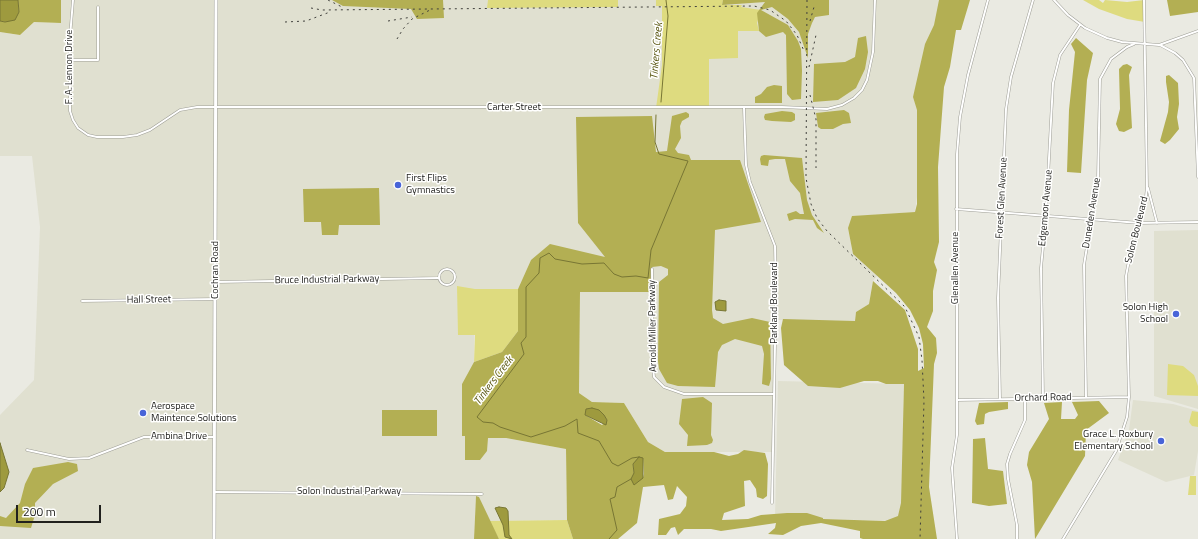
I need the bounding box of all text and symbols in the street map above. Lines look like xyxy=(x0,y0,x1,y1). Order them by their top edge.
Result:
water label: Tinkers Creek xyxy=(648,22,666,80)
street label: F. A. Lennon Drive xyxy=(64,30,76,104)
street label: Carter Street xyxy=(487,102,541,114)
street label: Forest Glen Avenue xyxy=(994,157,1010,239)
street label: Edgemoor Avenue xyxy=(1037,169,1055,247)
place label: First Flips Gymnastics xyxy=(406,173,455,196)
street label: Duneden Avenue xyxy=(1080,177,1104,249)
marker: First Flips Gymnastics xyxy=(393,180,403,190)
street label: Solon Boulevard xyxy=(1123,195,1151,265)
street label: Glenallen Avenue xyxy=(950,232,962,304)
street label: Cochran Road xyxy=(210,241,222,299)
street label: Parkland Boulevard xyxy=(769,262,781,344)
street label: Bruce Industrial Parkway xyxy=(275,273,379,287)
street label: Arnold Miller Parkway xyxy=(646,280,660,372)
street label: Hall Street xyxy=(127,294,171,306)
place label: Solon High School xyxy=(1123,302,1168,326)
marker: Solon High School xyxy=(1171,309,1181,319)
water label: Tinkers Creek xyxy=(471,354,517,408)
street label: Orchard Road xyxy=(1014,392,1072,404)
place label: Aerospace Maintence Solutions xyxy=(151,401,237,424)
marker: Aerospace Maintence Solutions xyxy=(138,408,148,418)
place label: Grace L. Roxbury Elementary School xyxy=(1074,429,1153,452)
street label: Ambina Drive xyxy=(151,431,207,443)
marker: Grace L. Roxbury Elementary School xyxy=(1156,436,1166,446)
street label: Solon Industrial Parkway xyxy=(297,486,401,498)
scale bar xyxy=(18,497,103,523)
text: 200 m xyxy=(23,502,56,521)

